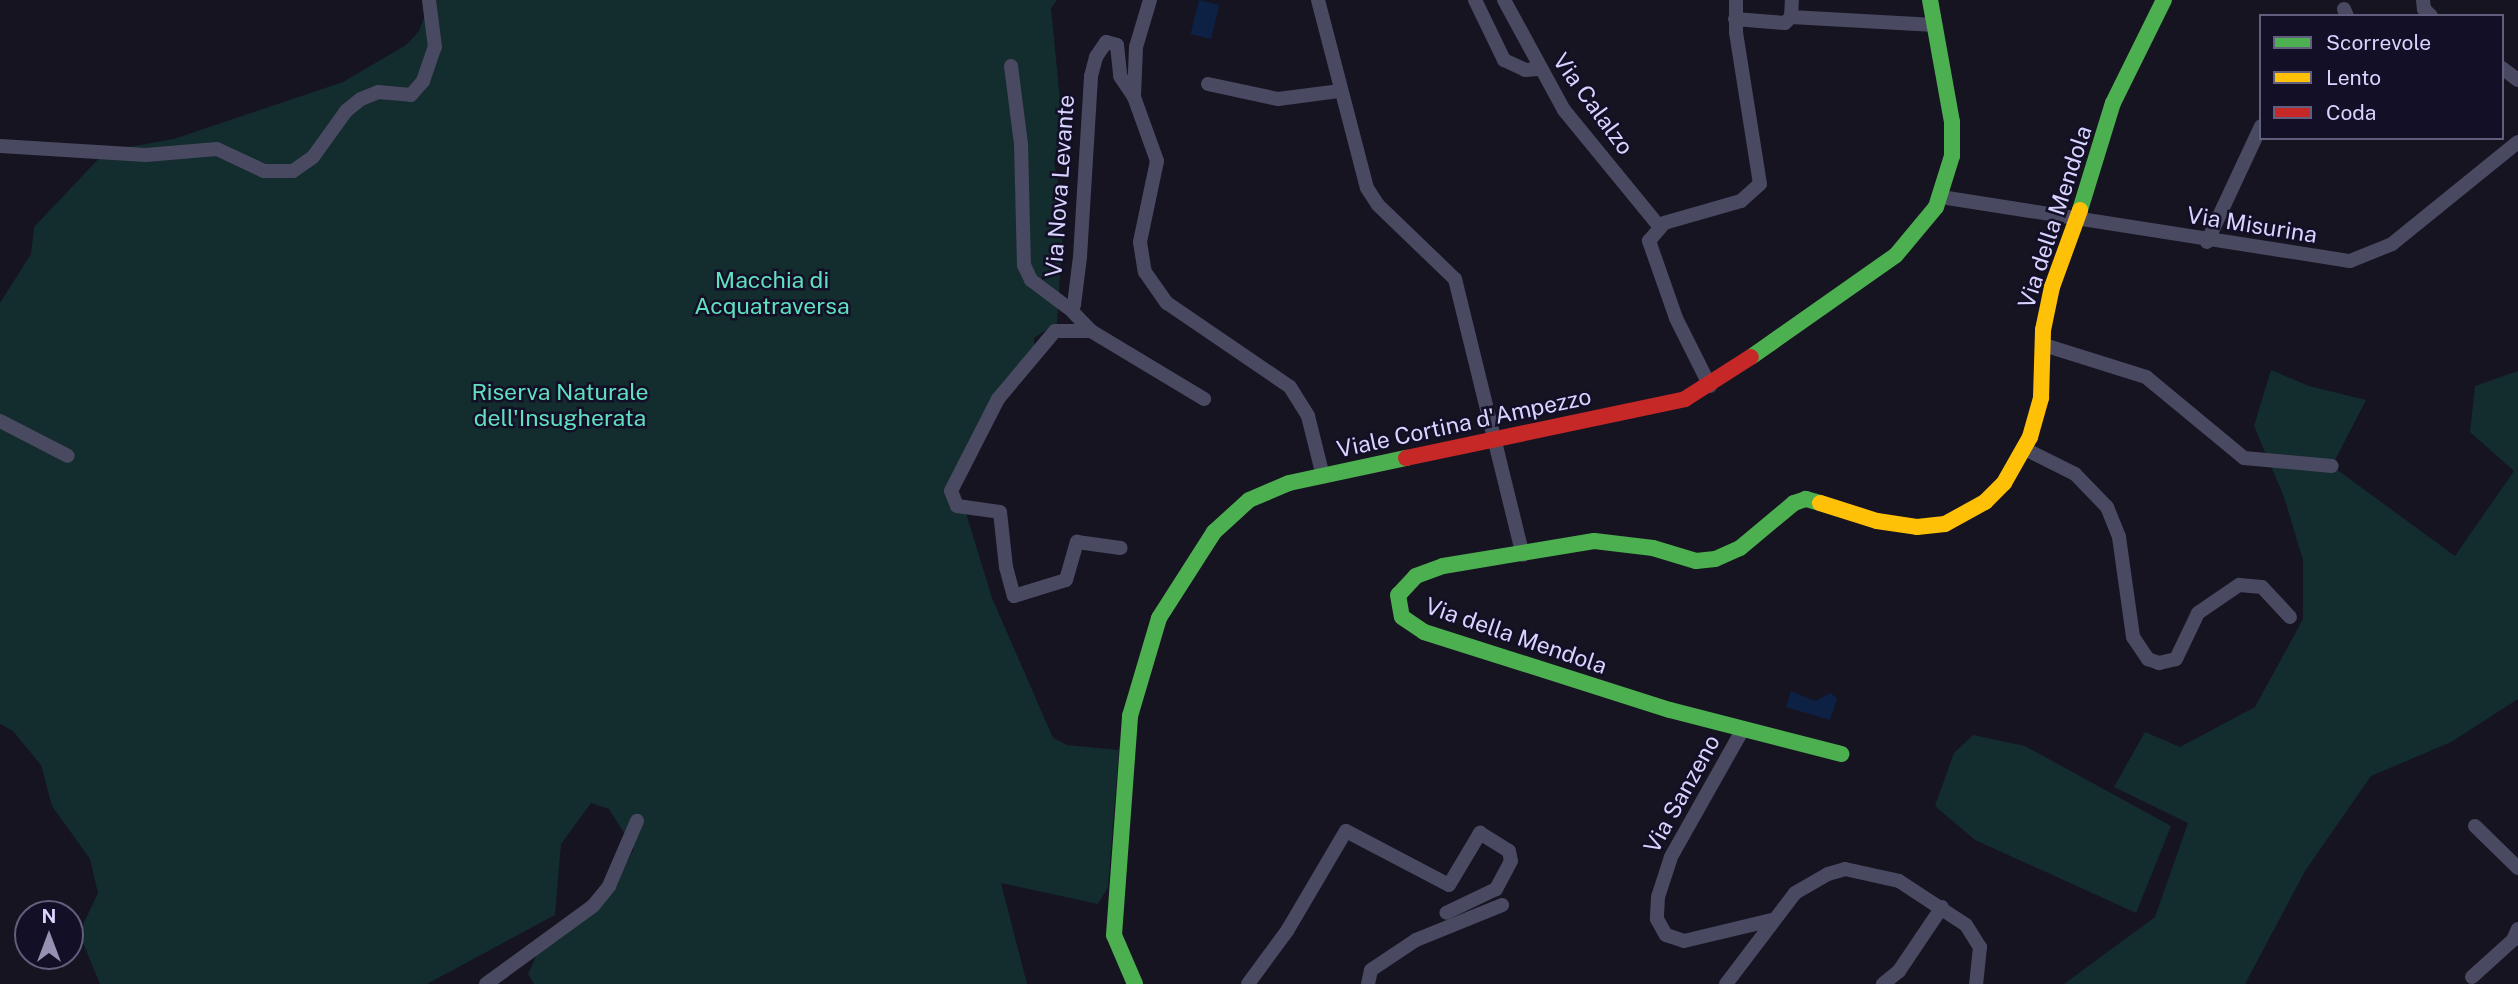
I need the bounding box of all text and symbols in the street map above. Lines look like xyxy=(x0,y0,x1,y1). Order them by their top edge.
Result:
legend xyxy=(2259,14,2504,140)
text: Scorrevole xyxy=(2326,30,2431,55)
street label: Via Calalzo xyxy=(1547,48,1639,160)
text: Lento xyxy=(2326,65,2381,90)
street label: Via Nova Levante xyxy=(1040,94,1080,278)
text: Coda xyxy=(2326,100,2376,125)
street label: Via della Mendola xyxy=(2012,122,2098,312)
street label: Via Misurina xyxy=(2185,201,2319,249)
park label: Macchia di Acquatraversa xyxy=(694,266,850,320)
park label: Riserva Naturale dell'Insugherata xyxy=(471,378,649,432)
street label: Viale Cortina d'Ampezzo xyxy=(1334,382,1594,464)
street label: Via della Mendola xyxy=(1421,592,1611,680)
street label: Via Sanzeno xyxy=(1638,730,1726,858)
north arrow xyxy=(14,900,84,970)
text: N xyxy=(42,905,56,927)

